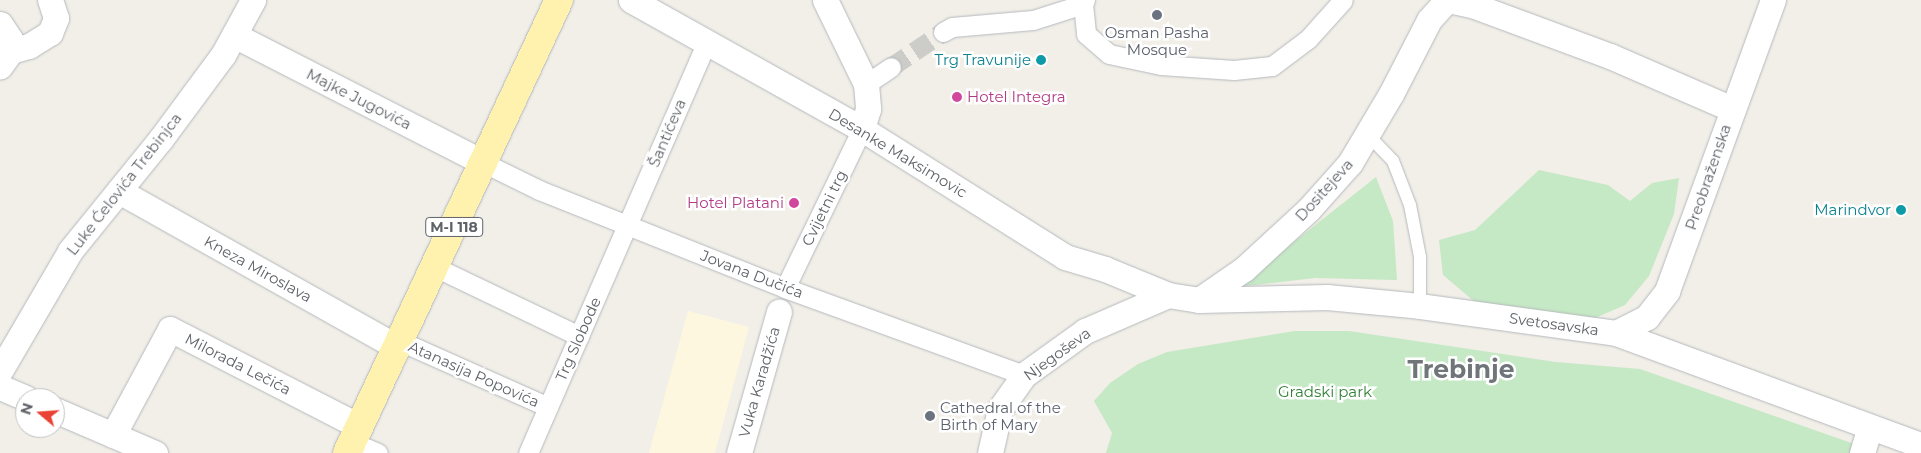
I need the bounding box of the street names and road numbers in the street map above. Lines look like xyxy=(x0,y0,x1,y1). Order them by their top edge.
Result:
street label: Majke Jugovića xyxy=(303,65,415,133)
street label: Šantićeva xyxy=(645,96,689,170)
street label: Desanke Maksimovic xyxy=(825,105,971,201)
street label: Luke Ćelovića Trebinjca xyxy=(63,109,185,259)
street label: Preobraženska xyxy=(1681,122,1735,232)
street label: Dositejeva xyxy=(1291,155,1357,225)
street label: Cvijetni trg xyxy=(798,167,850,249)
road number: M-I 118 xyxy=(424,216,484,238)
street label: Kneza Miroslava xyxy=(201,232,315,306)
street label: Jovana Dučića xyxy=(698,246,806,302)
street label: Trg Slobode xyxy=(551,294,605,384)
street label: Svetosavska xyxy=(1508,309,1600,339)
street label: Njegoševa xyxy=(1020,324,1094,384)
street label: Vuka Karadžića xyxy=(735,325,783,439)
street label: Milorada Lečića xyxy=(182,330,294,398)
street label: Atanasija Popovića xyxy=(406,337,542,411)

